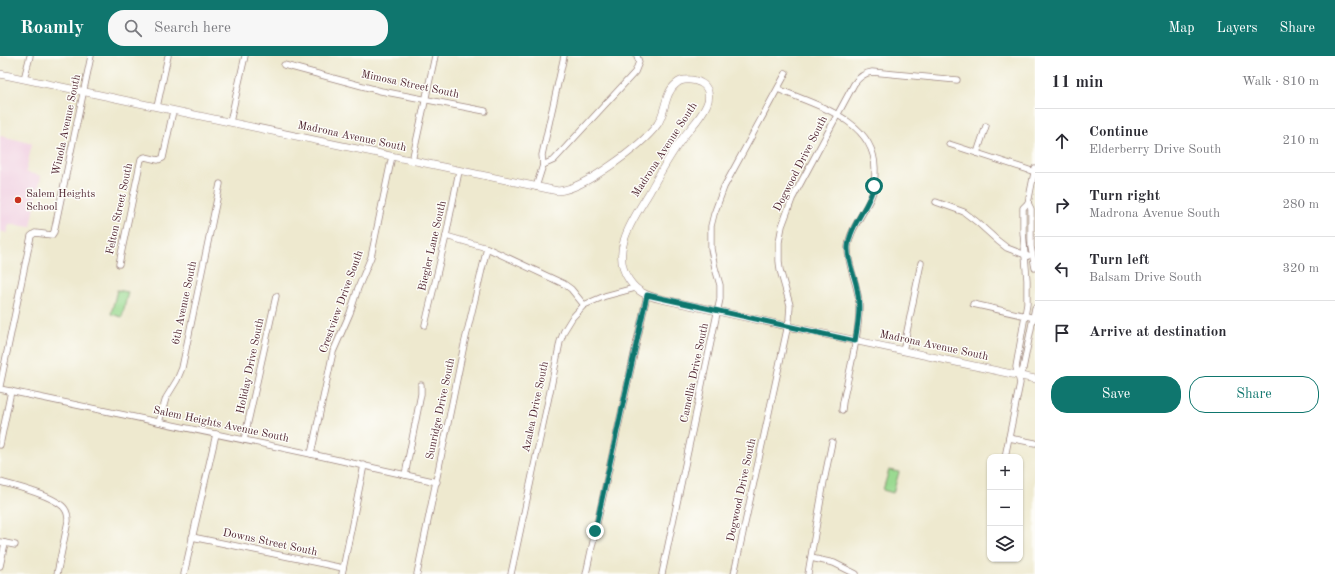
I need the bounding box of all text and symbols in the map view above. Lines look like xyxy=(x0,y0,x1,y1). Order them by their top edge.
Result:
search box xyxy=(108,10,388,46)
icon: search xyxy=(122,17,144,39)
text: Roamly xyxy=(20,19,84,38)
text: Search here xyxy=(154,21,231,36)
text: Map xyxy=(1169,21,1195,35)
text: Layers xyxy=(1217,21,1258,35)
text: Share xyxy=(1280,21,1315,35)
street label: Mimosa Street South xyxy=(360,69,460,101)
street label: Winola Avenue South xyxy=(51,73,83,177)
text: 11 min xyxy=(1051,74,1104,91)
text: Walk · 810 m xyxy=(1242,75,1319,88)
street label: Madrona Avenue South xyxy=(630,101,700,199)
street label: Dogwood Drive South xyxy=(772,115,830,213)
street label: Madrona Avenue South xyxy=(297,120,407,154)
text: Continue xyxy=(1089,125,1148,140)
icon: ahead xyxy=(1051,130,1073,152)
text: 210 m xyxy=(1282,134,1319,147)
text: Elderberry Drive South xyxy=(1089,143,1221,156)
street label: Felton Street South xyxy=(105,162,135,256)
route start xyxy=(865,177,883,195)
place label: Salem Heights School xyxy=(26,189,96,213)
text: Turn right xyxy=(1089,189,1160,204)
icon: right xyxy=(1051,194,1073,216)
marker: Salem Heights School xyxy=(13,195,23,205)
text: 280 m xyxy=(1282,198,1319,211)
street label: Biegler Lane South xyxy=(417,200,449,292)
text: Madrona Avenue South xyxy=(1089,207,1220,220)
street label: Crestview Drive South xyxy=(318,249,366,355)
text: Turn left xyxy=(1089,253,1149,268)
icon: left xyxy=(1051,258,1073,280)
street label: 6th Avenue South xyxy=(171,260,199,346)
text: 320 m xyxy=(1282,262,1319,275)
text: Balsam Drive South xyxy=(1089,271,1202,284)
street label: Holiday Drive South xyxy=(235,317,267,415)
street label: Camellia Drive South xyxy=(679,322,711,424)
icon: arrive xyxy=(1051,322,1073,344)
text: Arrive at destination xyxy=(1089,325,1227,340)
street label: Madrona Avenue South xyxy=(879,329,989,363)
street label: Sunridge Drive South xyxy=(425,357,457,461)
street label: Azalea Drive South xyxy=(521,361,551,453)
button: Save xyxy=(1051,376,1181,413)
button: Share xyxy=(1189,376,1319,413)
street label: Salem Heights Avenue South xyxy=(152,405,290,445)
street label: Dogwood Drive South xyxy=(726,437,758,543)
map controls xyxy=(987,454,1023,562)
button: + xyxy=(987,454,1023,490)
button: − xyxy=(987,490,1023,526)
route end xyxy=(586,522,604,540)
button: layers xyxy=(987,526,1023,562)
street label: Downs Street South xyxy=(222,528,318,558)

